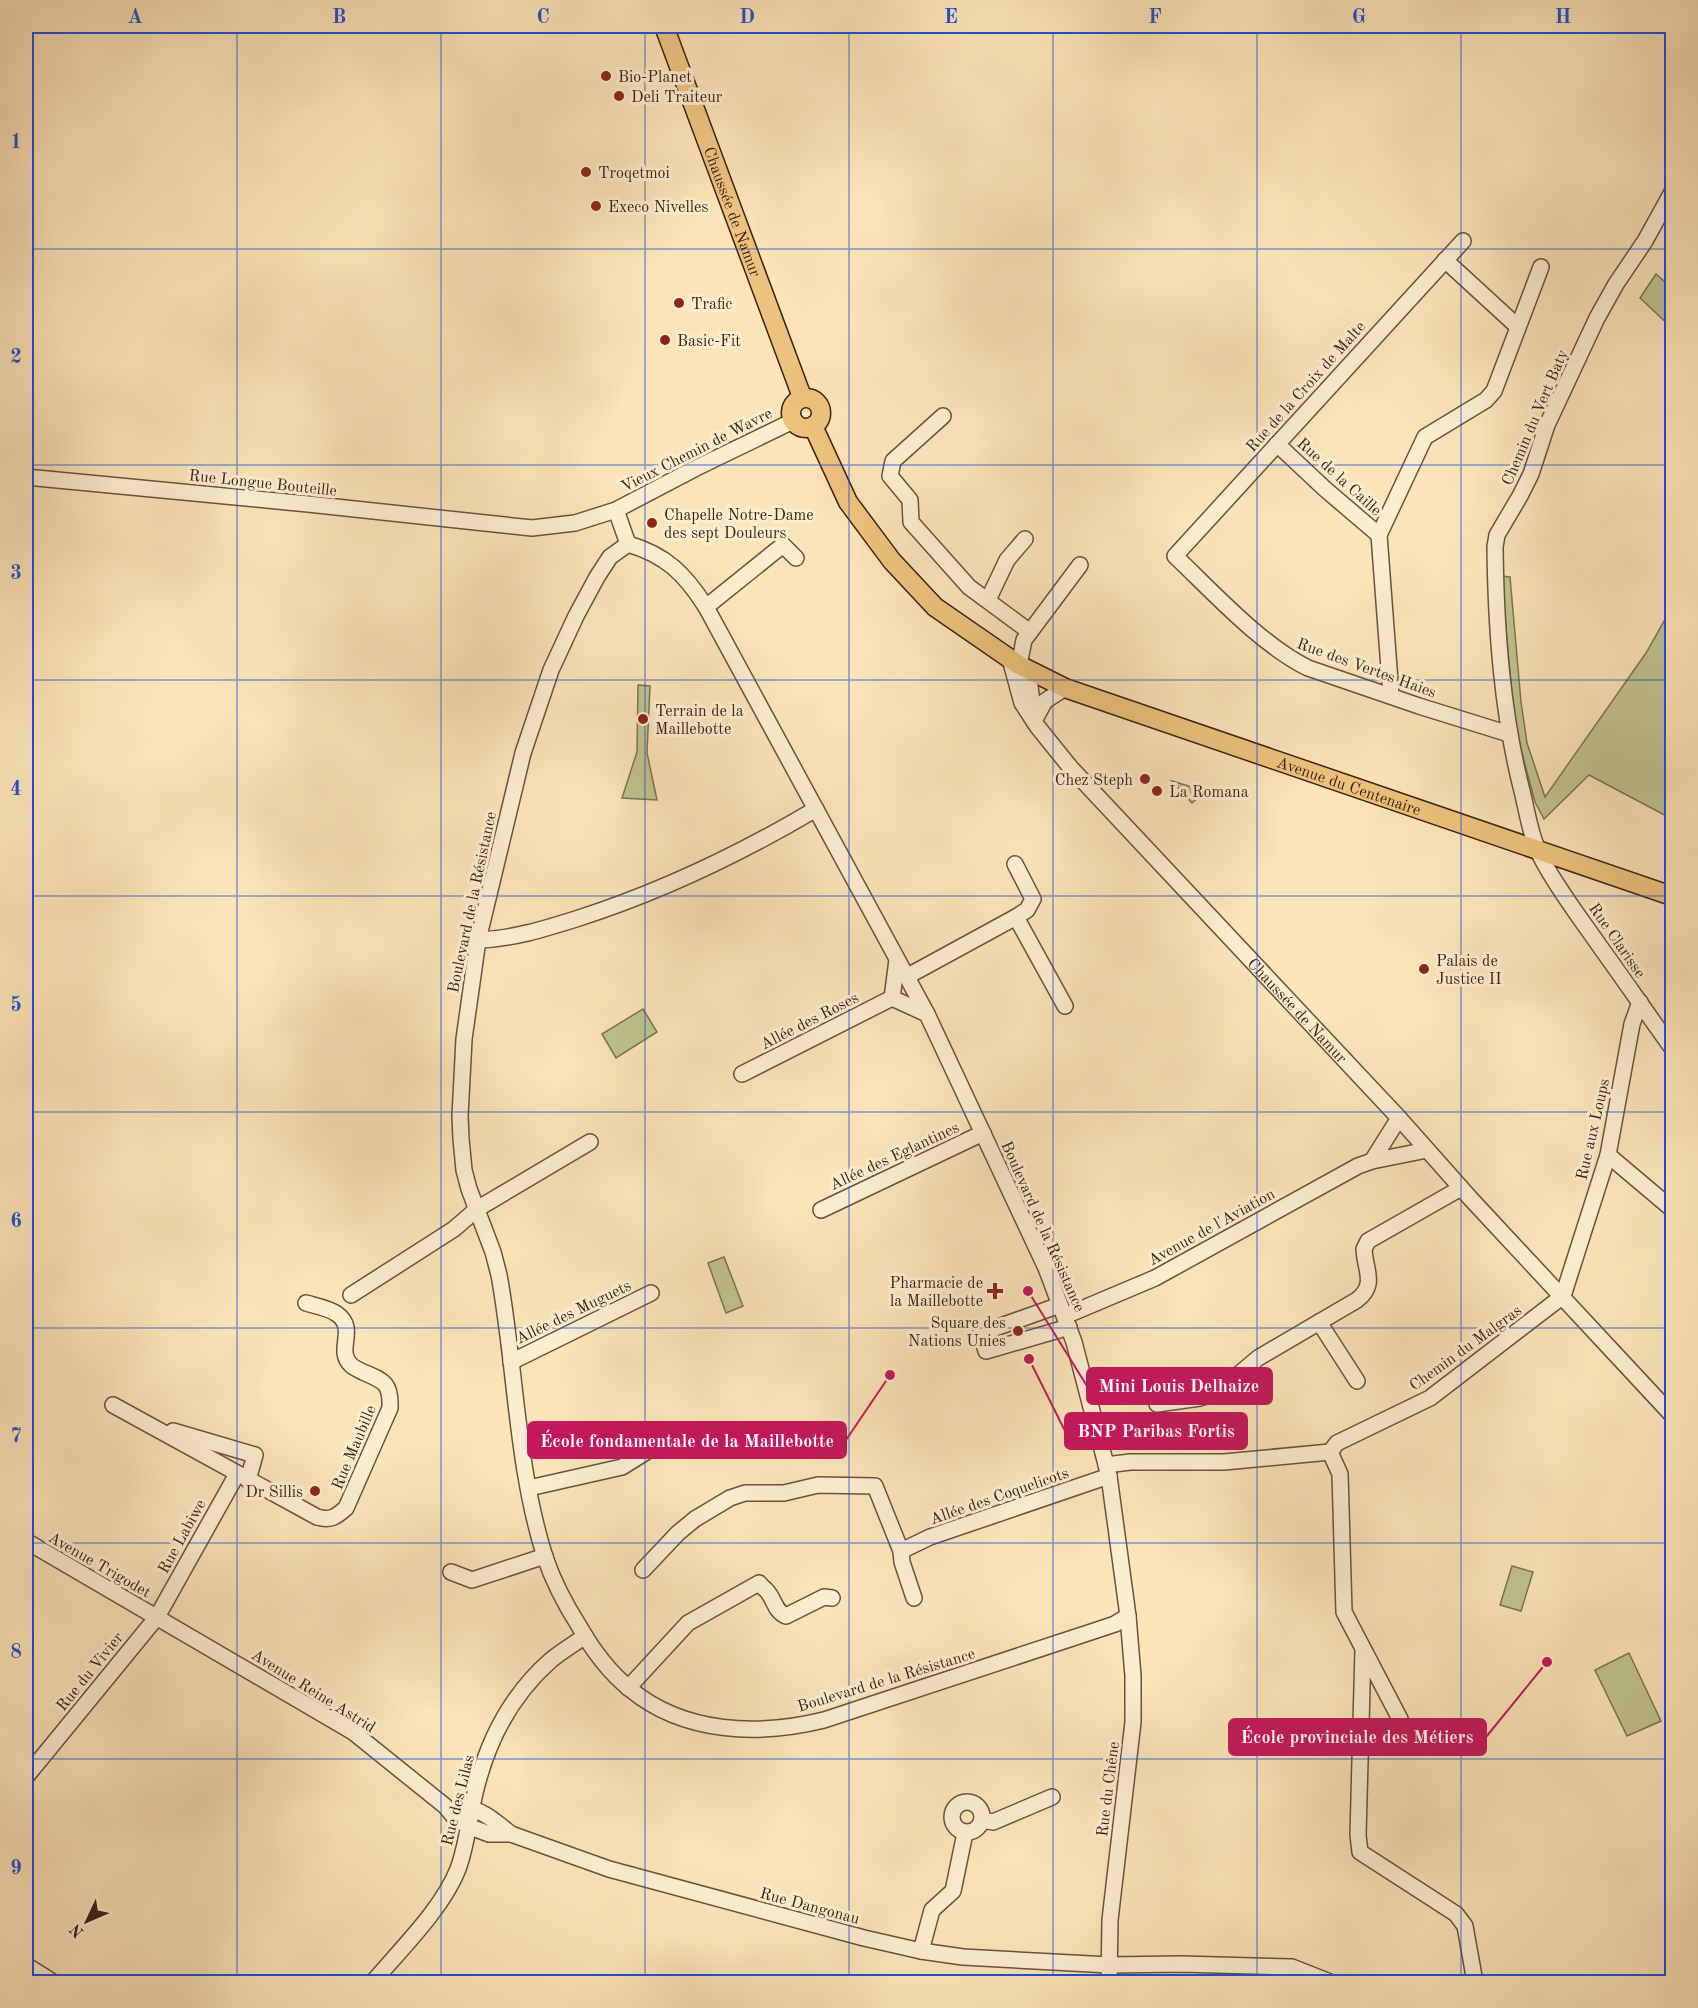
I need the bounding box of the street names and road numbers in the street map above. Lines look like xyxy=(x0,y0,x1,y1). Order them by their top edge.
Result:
street label: Chaussée de Namur xyxy=(700,145,763,280)
street label: Rue de la Croix de Malte xyxy=(1244,319,1369,456)
street label: Chemin du Vert Baty xyxy=(1500,347,1572,488)
street label: Vieux Chemin de Wavre xyxy=(619,406,775,496)
street label: Rue de la Caille xyxy=(1293,436,1384,519)
street label: Rue Longue Bouteille xyxy=(188,468,338,500)
street label: Rue des Vertes Haies xyxy=(1294,636,1438,702)
street label: Avenue du Centenaire xyxy=(1274,755,1423,819)
street label: Boulevard de la Résistance xyxy=(446,810,500,994)
street label: Rue Clarisse xyxy=(1585,901,1648,981)
street label: Chaussée de Namur xyxy=(1244,956,1350,1067)
street label: Allée des Roses xyxy=(758,990,862,1053)
street label: Rue aux Loups xyxy=(1575,1077,1613,1182)
street label: Allée des Eglantines xyxy=(828,1120,962,1194)
street label: Boulevard de la Résistance xyxy=(997,1139,1087,1315)
street label: Avenue de l'Aviation xyxy=(1146,1186,1278,1269)
street label: Allée des Muguets xyxy=(514,1278,634,1348)
street label: Chemin du Malgras xyxy=(1407,1303,1525,1394)
street label: Rue Maubille xyxy=(330,1403,380,1492)
street label: Allée des Coquelicots xyxy=(928,1466,1071,1528)
street label: Rue Labiwe xyxy=(156,1497,210,1577)
street label: Avenue Trigodet xyxy=(45,1530,153,1602)
street label: Rue du Vivier xyxy=(54,1630,127,1715)
street label: Boulevard de la Résistance xyxy=(796,1646,977,1716)
street label: Avenue Reine Astrid xyxy=(248,1647,378,1736)
street label: Rue du Chêne xyxy=(1095,1741,1123,1838)
street label: Rue des Lilas xyxy=(440,1753,478,1848)
street label: Rue Dangonau xyxy=(758,1886,862,1928)

